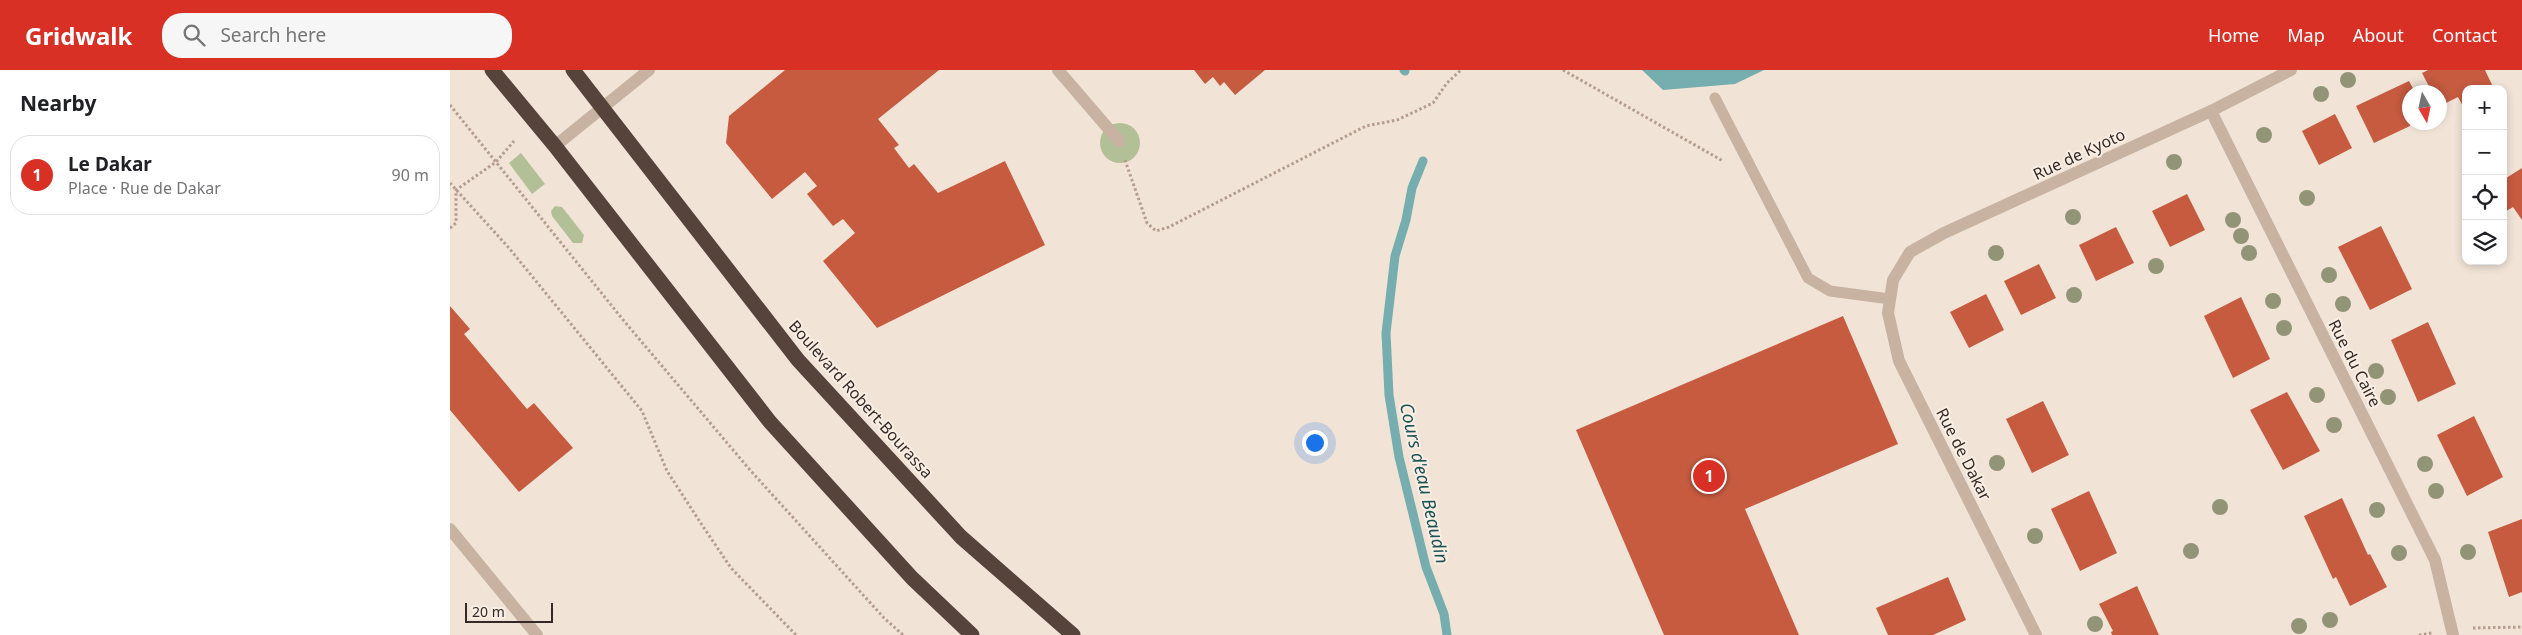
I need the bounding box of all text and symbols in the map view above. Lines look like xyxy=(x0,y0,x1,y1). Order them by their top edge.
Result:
search box xyxy=(162,13,512,58)
text: Gridwalk xyxy=(25,19,132,52)
icon: search xyxy=(180,21,208,49)
text: Search here xyxy=(220,22,326,48)
text: Home xyxy=(2208,23,2259,47)
text: Map xyxy=(2287,23,2325,47)
text: About xyxy=(2353,23,2404,47)
text: Contact xyxy=(2432,23,2497,47)
north arrow xyxy=(2402,85,2447,130)
map controls xyxy=(2462,85,2507,265)
button: + xyxy=(2462,85,2507,130)
text: Nearby xyxy=(20,89,96,117)
street label: Rue de Kyoto xyxy=(2029,123,2129,185)
button: − xyxy=(2462,130,2507,175)
text: Le Dakar xyxy=(68,151,152,177)
text: 1 xyxy=(32,164,42,186)
text: 90 m xyxy=(392,164,429,186)
button: locate xyxy=(2462,175,2507,220)
text: Place · Rue de Dakar xyxy=(68,177,221,199)
button: layers xyxy=(2462,220,2507,265)
street label: Boulevard Robert-Bourassa xyxy=(784,315,938,483)
street label: Rue du Caire xyxy=(2324,315,2386,411)
water label: Cours d'eau Beaudin xyxy=(1395,400,1455,566)
street label: Rue de Dakar xyxy=(1931,404,1997,504)
your location xyxy=(1302,430,1328,456)
pin: 1 xyxy=(1693,457,1725,495)
scale bar xyxy=(465,600,552,623)
text: 20 m xyxy=(472,602,505,621)

